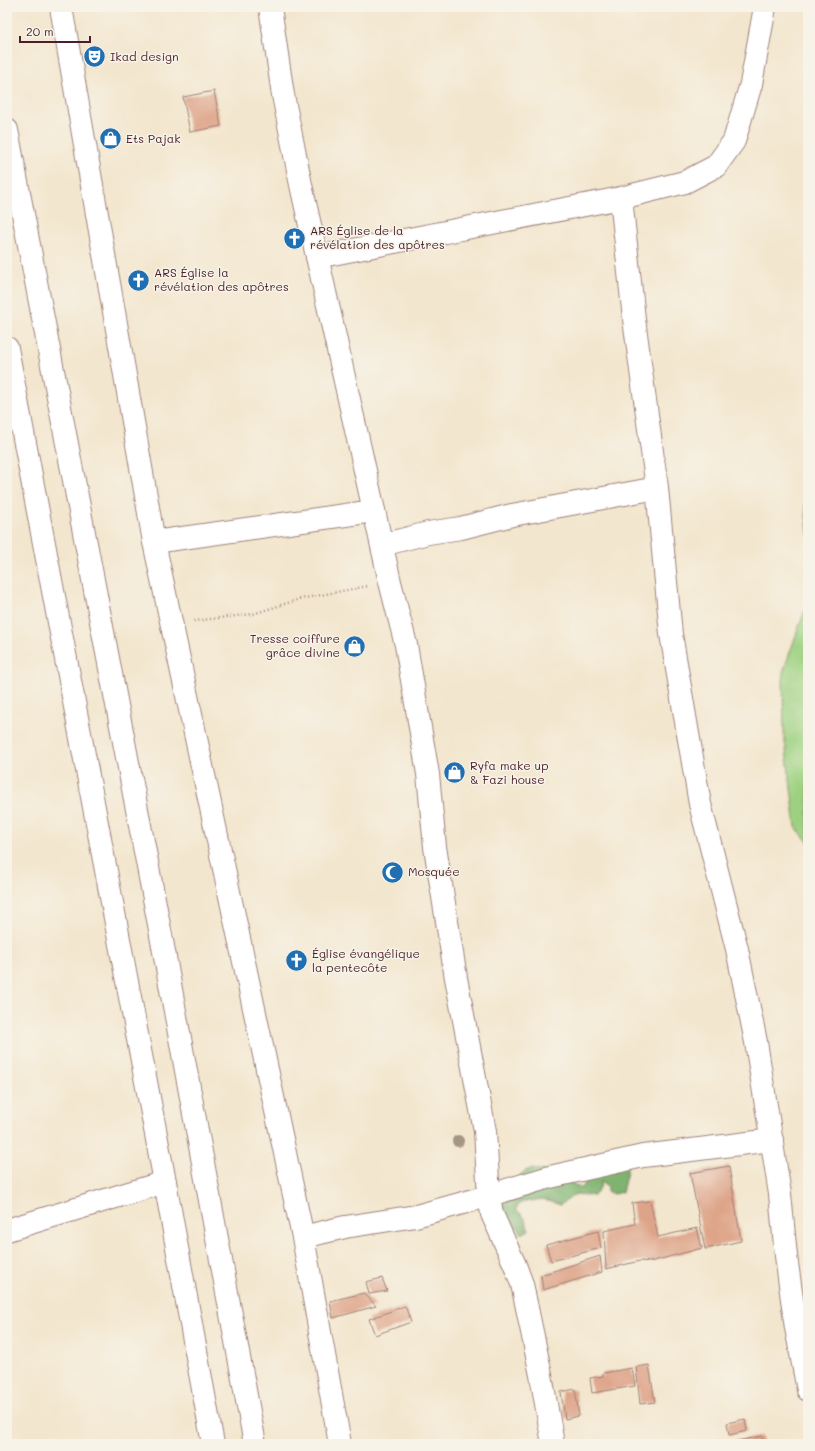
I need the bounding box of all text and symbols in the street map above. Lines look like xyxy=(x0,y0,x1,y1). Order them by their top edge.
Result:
scale bar xyxy=(20,18,90,44)
text: 20 m xyxy=(26,23,54,39)
theatre icon: Ikad design xyxy=(82,44,108,70)
place label: Ikad design xyxy=(110,48,179,64)
shop icon: Ets Pajak xyxy=(97,126,123,152)
place label: Ets Pajak xyxy=(126,130,181,146)
place label: ARS Église de la révélation des apôtres xyxy=(310,222,445,252)
church icon: ARS Église de la révélation des apôtres xyxy=(282,225,308,251)
place label: ARS Église la révélation des apôtres xyxy=(154,264,289,294)
church icon: ARS Église la révélation des apôtres xyxy=(125,267,151,293)
place label: Tresse coiffure grâce divine xyxy=(250,630,340,660)
shop icon: Tresse coiffure grâce divine xyxy=(342,633,368,659)
place label: Ryfa make up & Fazi house xyxy=(470,757,549,787)
shop icon: Ryfa make up & Fazi house xyxy=(442,760,468,786)
mosque icon: Mosquée xyxy=(379,859,405,885)
place label: Mosquée xyxy=(408,863,460,879)
place label: Église évangélique la pentecôte xyxy=(312,945,420,975)
church icon: Église évangélique la pentecôte xyxy=(283,948,309,974)

